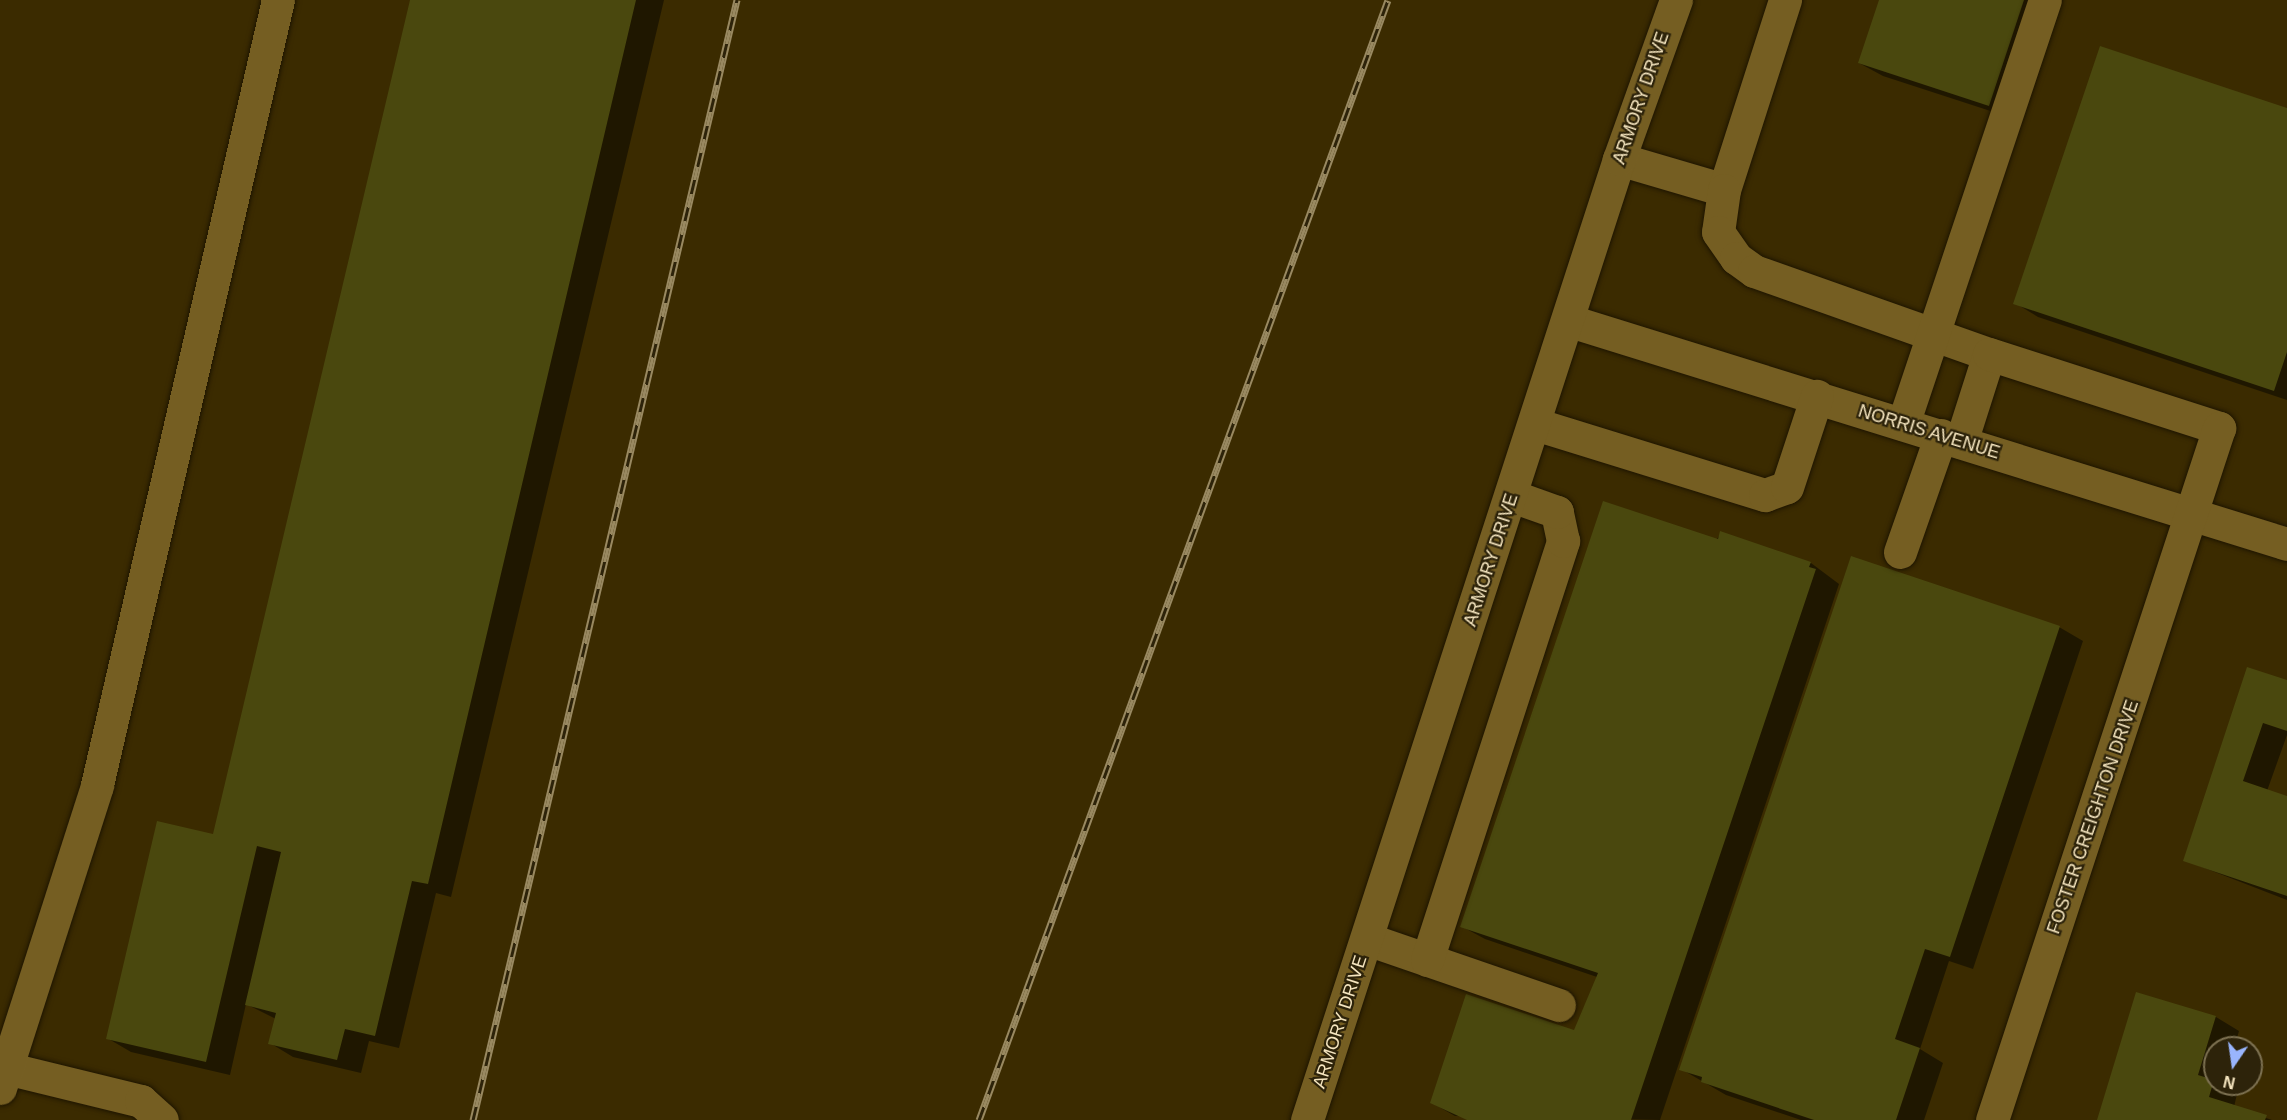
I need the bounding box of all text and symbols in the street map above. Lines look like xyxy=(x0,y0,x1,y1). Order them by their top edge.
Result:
street label: ARMORY DRIVE xyxy=(1608,29,1674,167)
street label: NORRIS AVENUE xyxy=(1855,400,2003,464)
street label: ARMORY DRIVE xyxy=(1459,491,1523,629)
street label: FOSTER CREIGHTON DRIVE xyxy=(2043,697,2143,937)
street label: ARMORY DRIVE xyxy=(1308,953,1372,1091)
north arrow xyxy=(2203,1036,2263,1096)
text: N xyxy=(2222,1072,2237,1092)

